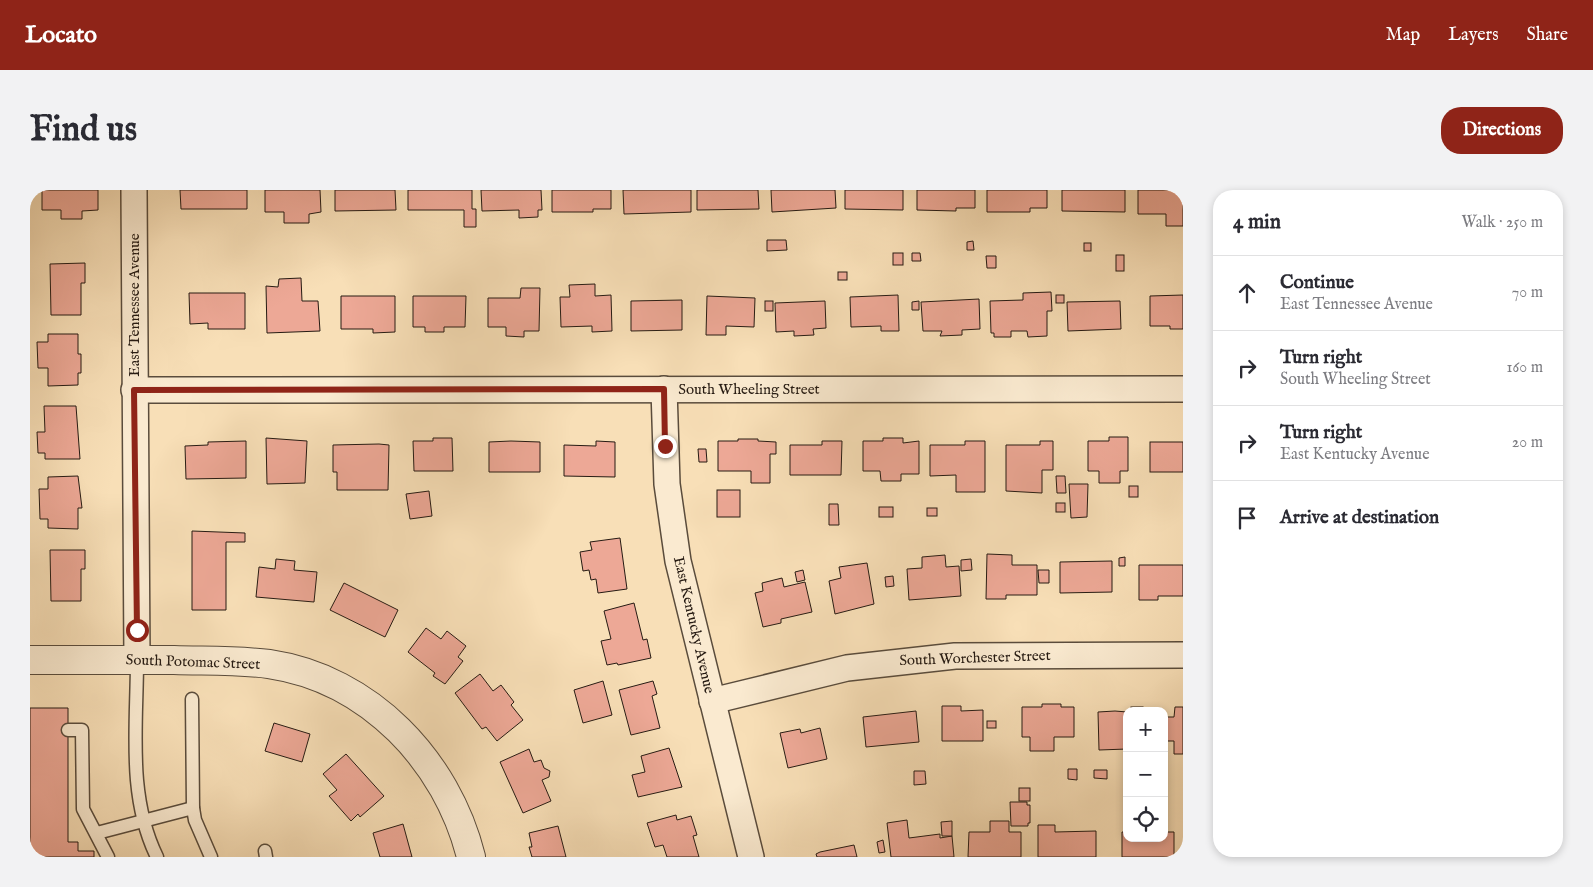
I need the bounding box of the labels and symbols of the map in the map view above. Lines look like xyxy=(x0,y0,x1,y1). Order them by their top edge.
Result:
street label: East Tennessee Avenue xyxy=(125,233,144,377)
street label: South Wheeling Street xyxy=(678,380,820,399)
route end xyxy=(654,435,677,458)
street label: East Kentucky Avenue xyxy=(669,555,719,696)
route start xyxy=(126,619,149,642)
street label: South Worchester Street xyxy=(899,646,1051,670)
street label: South Potomac Street xyxy=(125,650,261,674)

